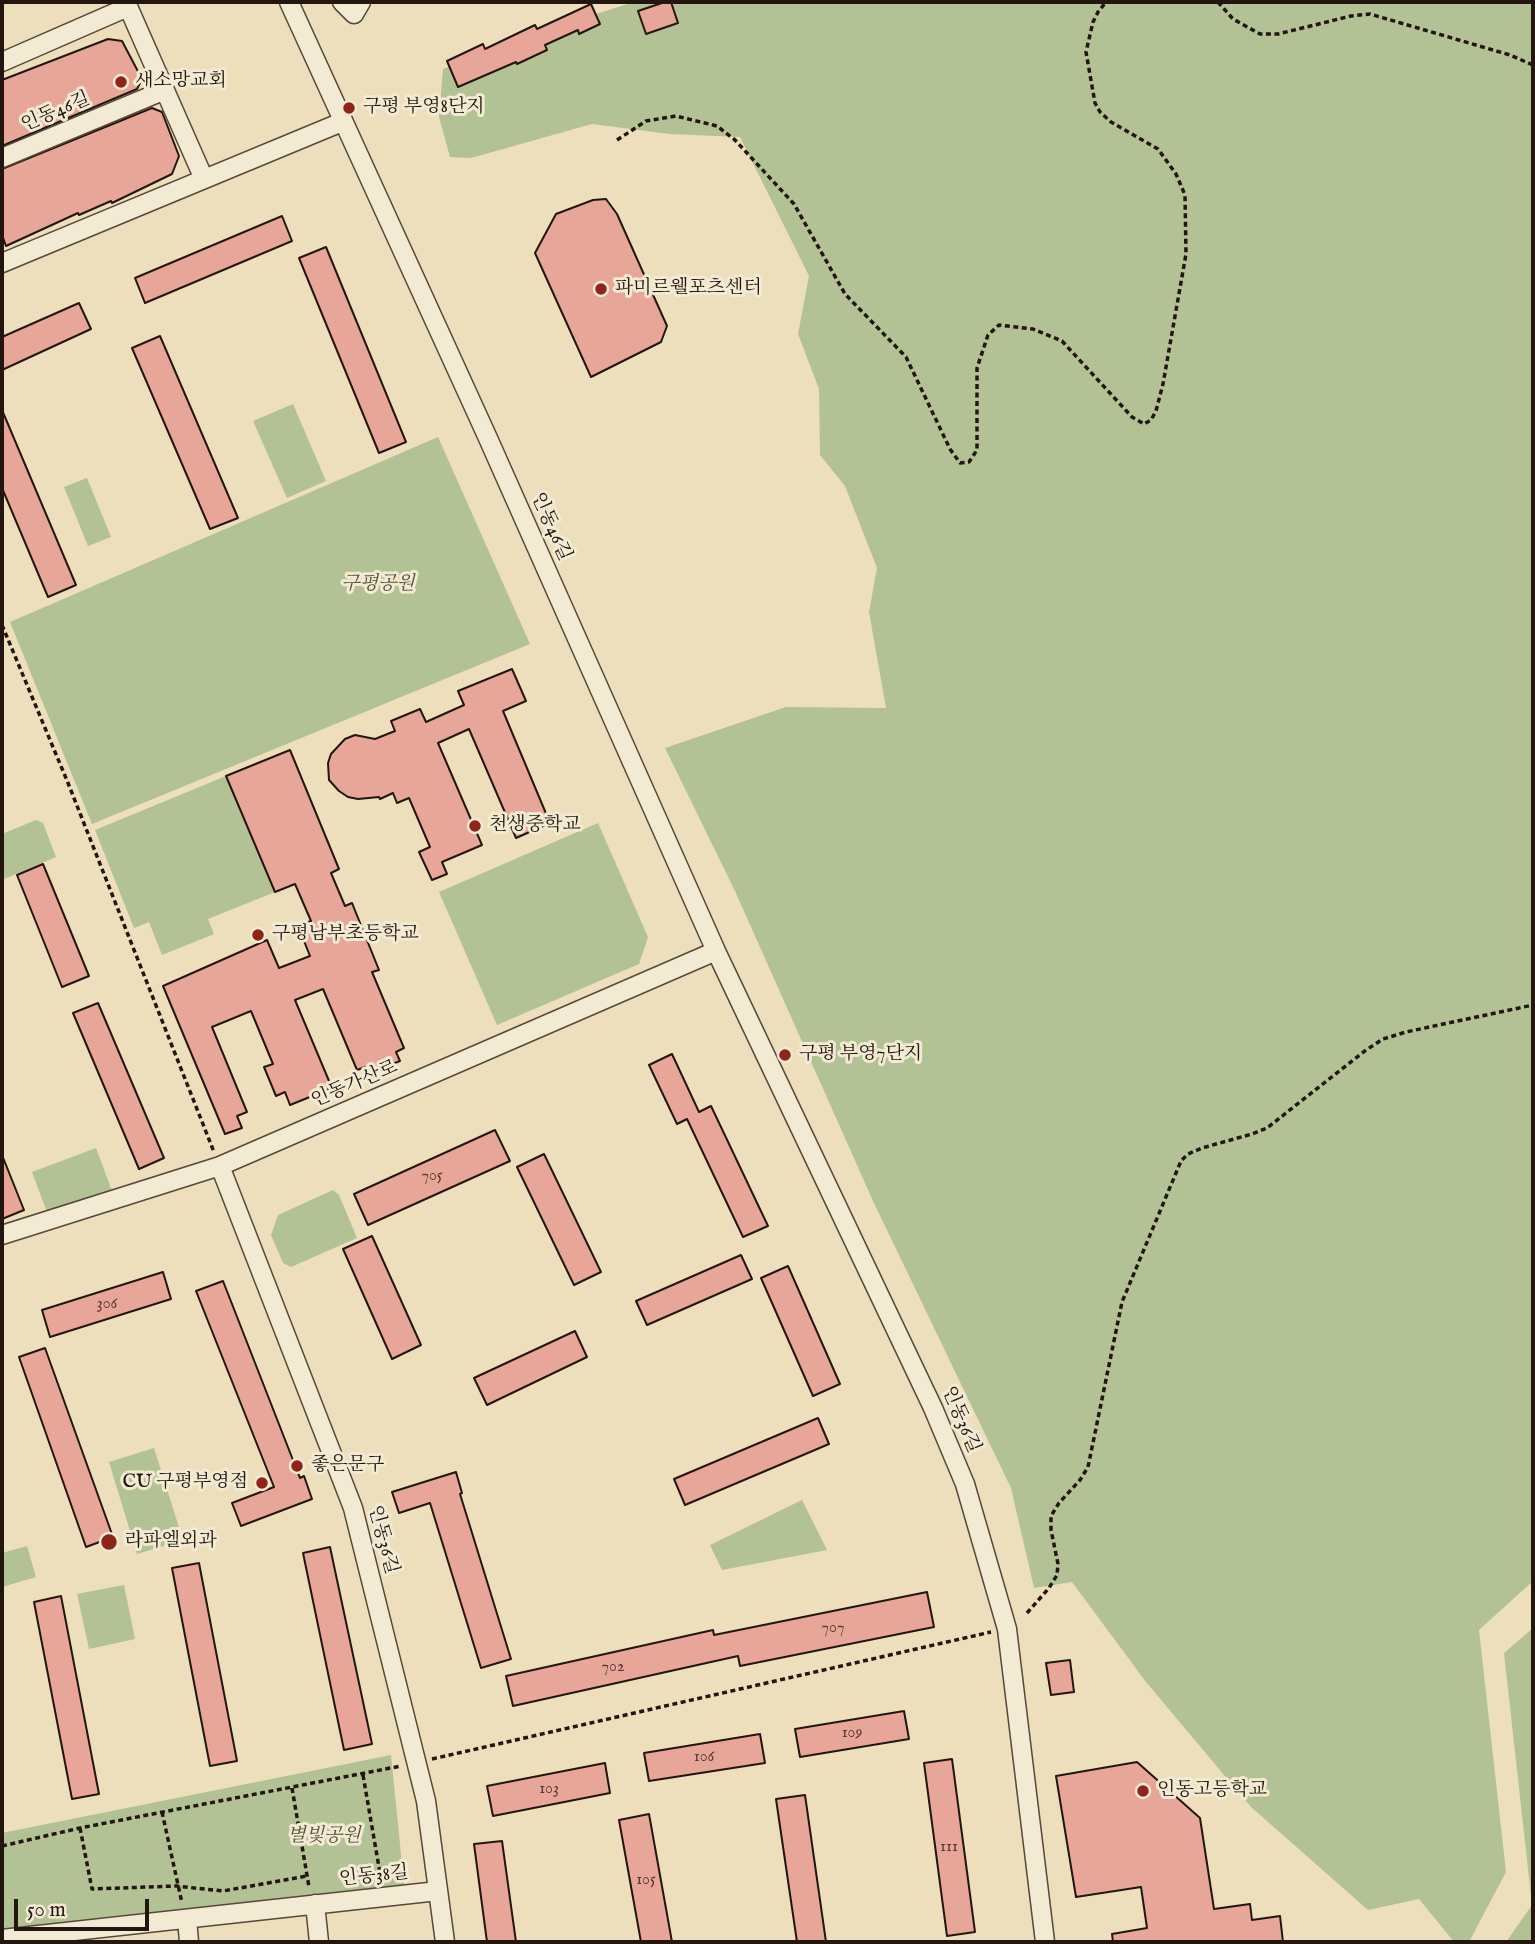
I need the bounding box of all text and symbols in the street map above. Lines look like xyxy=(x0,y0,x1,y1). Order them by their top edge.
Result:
place label: 새소망교회 xyxy=(135,71,227,93)
marker: 새소망교회 xyxy=(113,74,129,90)
street label: 인동46길 xyxy=(18,88,94,138)
place label: 구평 부영8단지 xyxy=(363,97,485,119)
marker: 구평 부영8단지 xyxy=(341,100,357,116)
place label: 파미르웰포츠센터 xyxy=(615,278,762,300)
marker: 파미르웰포츠센터 xyxy=(593,281,609,297)
street label: 인동46길 xyxy=(525,489,575,565)
park label: 구평공원 xyxy=(341,574,415,596)
place label: 천생중학교 xyxy=(489,815,581,837)
marker: 천생중학교 xyxy=(467,818,483,834)
place label: 구평남부초등학교 xyxy=(272,924,419,946)
marker: 구평남부초등학교 xyxy=(250,927,266,943)
place label: 구평 부영7단지 xyxy=(799,1044,922,1066)
marker: 구평 부영7단지 xyxy=(777,1047,793,1063)
street label: 인동가산로 xyxy=(308,1057,402,1113)
house number: 705 xyxy=(421,1167,443,1187)
house number: 306 xyxy=(97,1295,117,1315)
street label: 인동36길 xyxy=(936,1383,984,1457)
place label: 좋은문구 xyxy=(311,1455,384,1477)
marker: 좋은문구 xyxy=(289,1458,305,1474)
place label: CU 구평부영점 xyxy=(122,1472,248,1494)
marker: CU 구평부영점 xyxy=(254,1475,270,1491)
street label: 인동36길 xyxy=(362,1503,402,1577)
place label: 라파엘외과 xyxy=(125,1531,217,1553)
marker: 라파엘외과 xyxy=(99,1532,119,1552)
house number: 707 xyxy=(822,1619,844,1639)
house number: 702 xyxy=(602,1658,624,1678)
house number: 109 xyxy=(842,1724,862,1744)
house number: 106 xyxy=(694,1748,714,1768)
house number: 103 xyxy=(539,1780,559,1800)
place label: 인동고등학교 xyxy=(1157,1780,1267,1802)
marker: 인동고등학교 xyxy=(1135,1783,1151,1799)
park label: 별빛공원 xyxy=(287,1826,361,1848)
house number: 111 xyxy=(940,1838,958,1858)
street label: 인동38길 xyxy=(338,1862,410,1892)
house number: 105 xyxy=(636,1871,656,1891)
scale bar xyxy=(18,1884,152,1928)
text: 50 m xyxy=(27,1897,66,1924)

